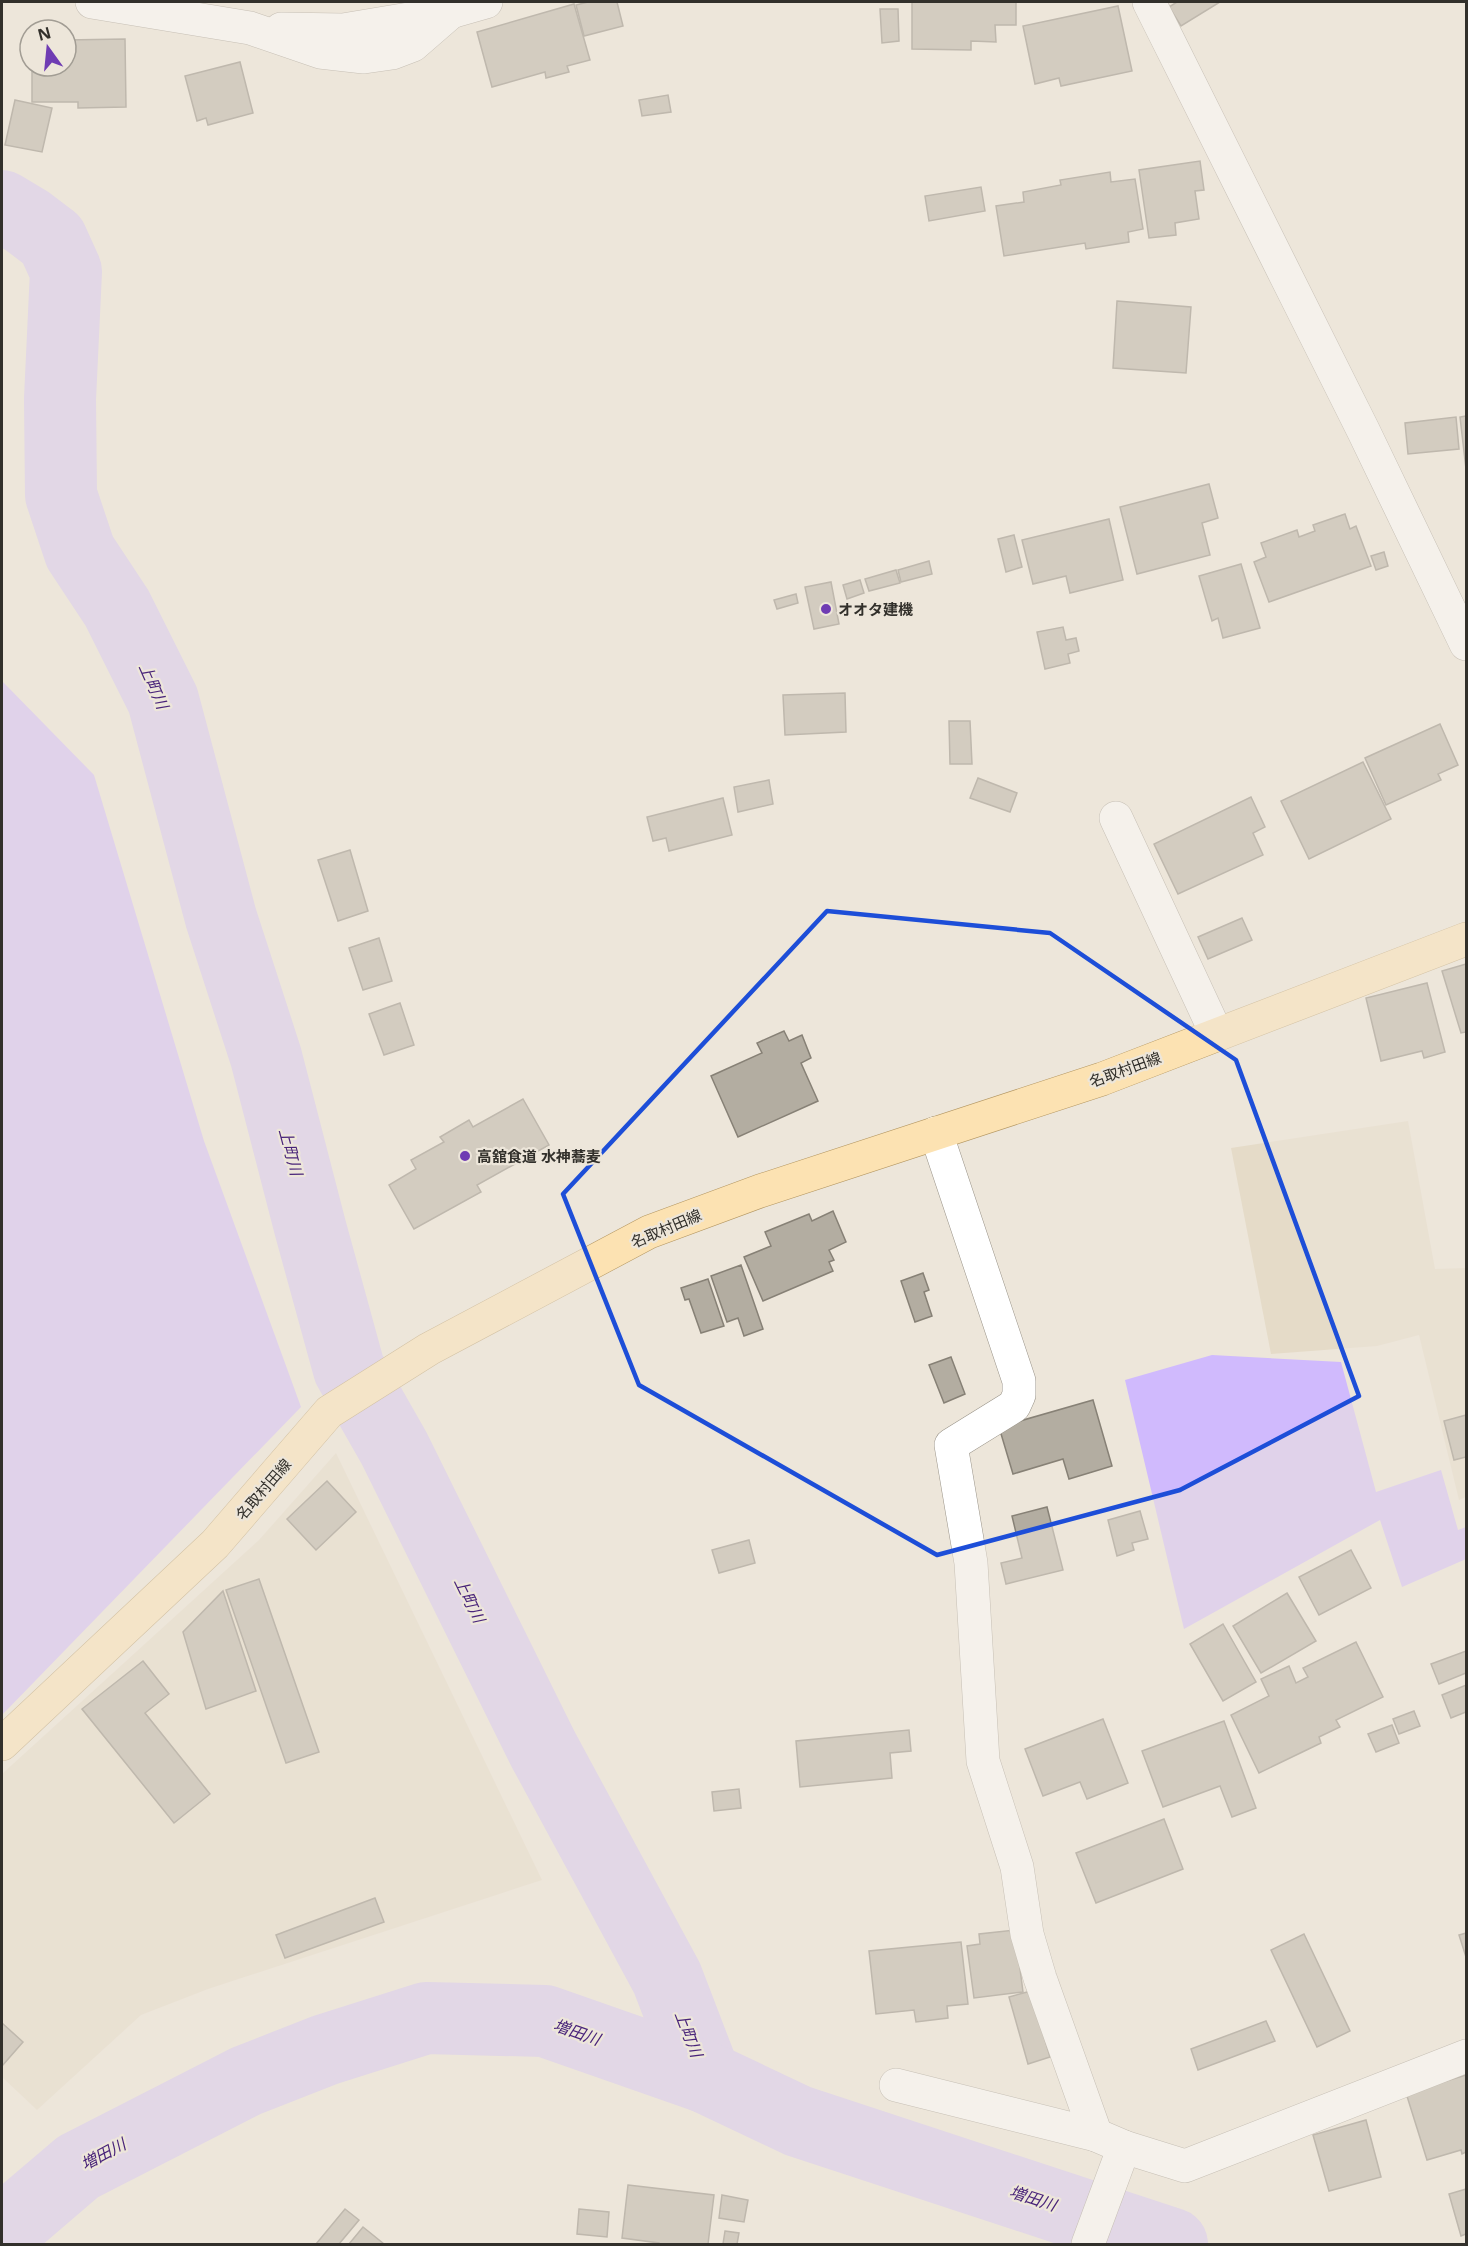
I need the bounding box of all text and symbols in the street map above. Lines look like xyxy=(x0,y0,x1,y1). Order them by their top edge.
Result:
north arrow xyxy=(18,18,78,78)
text: N xyxy=(35,21,53,46)
place label: オオタ建機 xyxy=(838,599,913,619)
marker: オオタ建機 xyxy=(819,602,833,616)
water label: 上町川 xyxy=(134,660,175,714)
street label: 名取村田線 xyxy=(1086,1047,1164,1091)
water label: 上町川 xyxy=(274,1126,308,1180)
place label: 高舘食道 水神蕎麦 xyxy=(477,1146,601,1166)
marker: 高舘食道 水神蕎麦 xyxy=(458,1149,472,1163)
street label: 名取村田線 xyxy=(628,1204,704,1252)
street label: 名取村田線 xyxy=(231,1454,295,1524)
water label: 上町川 xyxy=(450,1574,491,1628)
water label: 上町川 xyxy=(670,2008,709,2062)
water label: 増田川 xyxy=(551,2014,605,2051)
water label: 増田川 xyxy=(77,2132,131,2175)
water label: 増田川 xyxy=(1007,2180,1061,2216)

